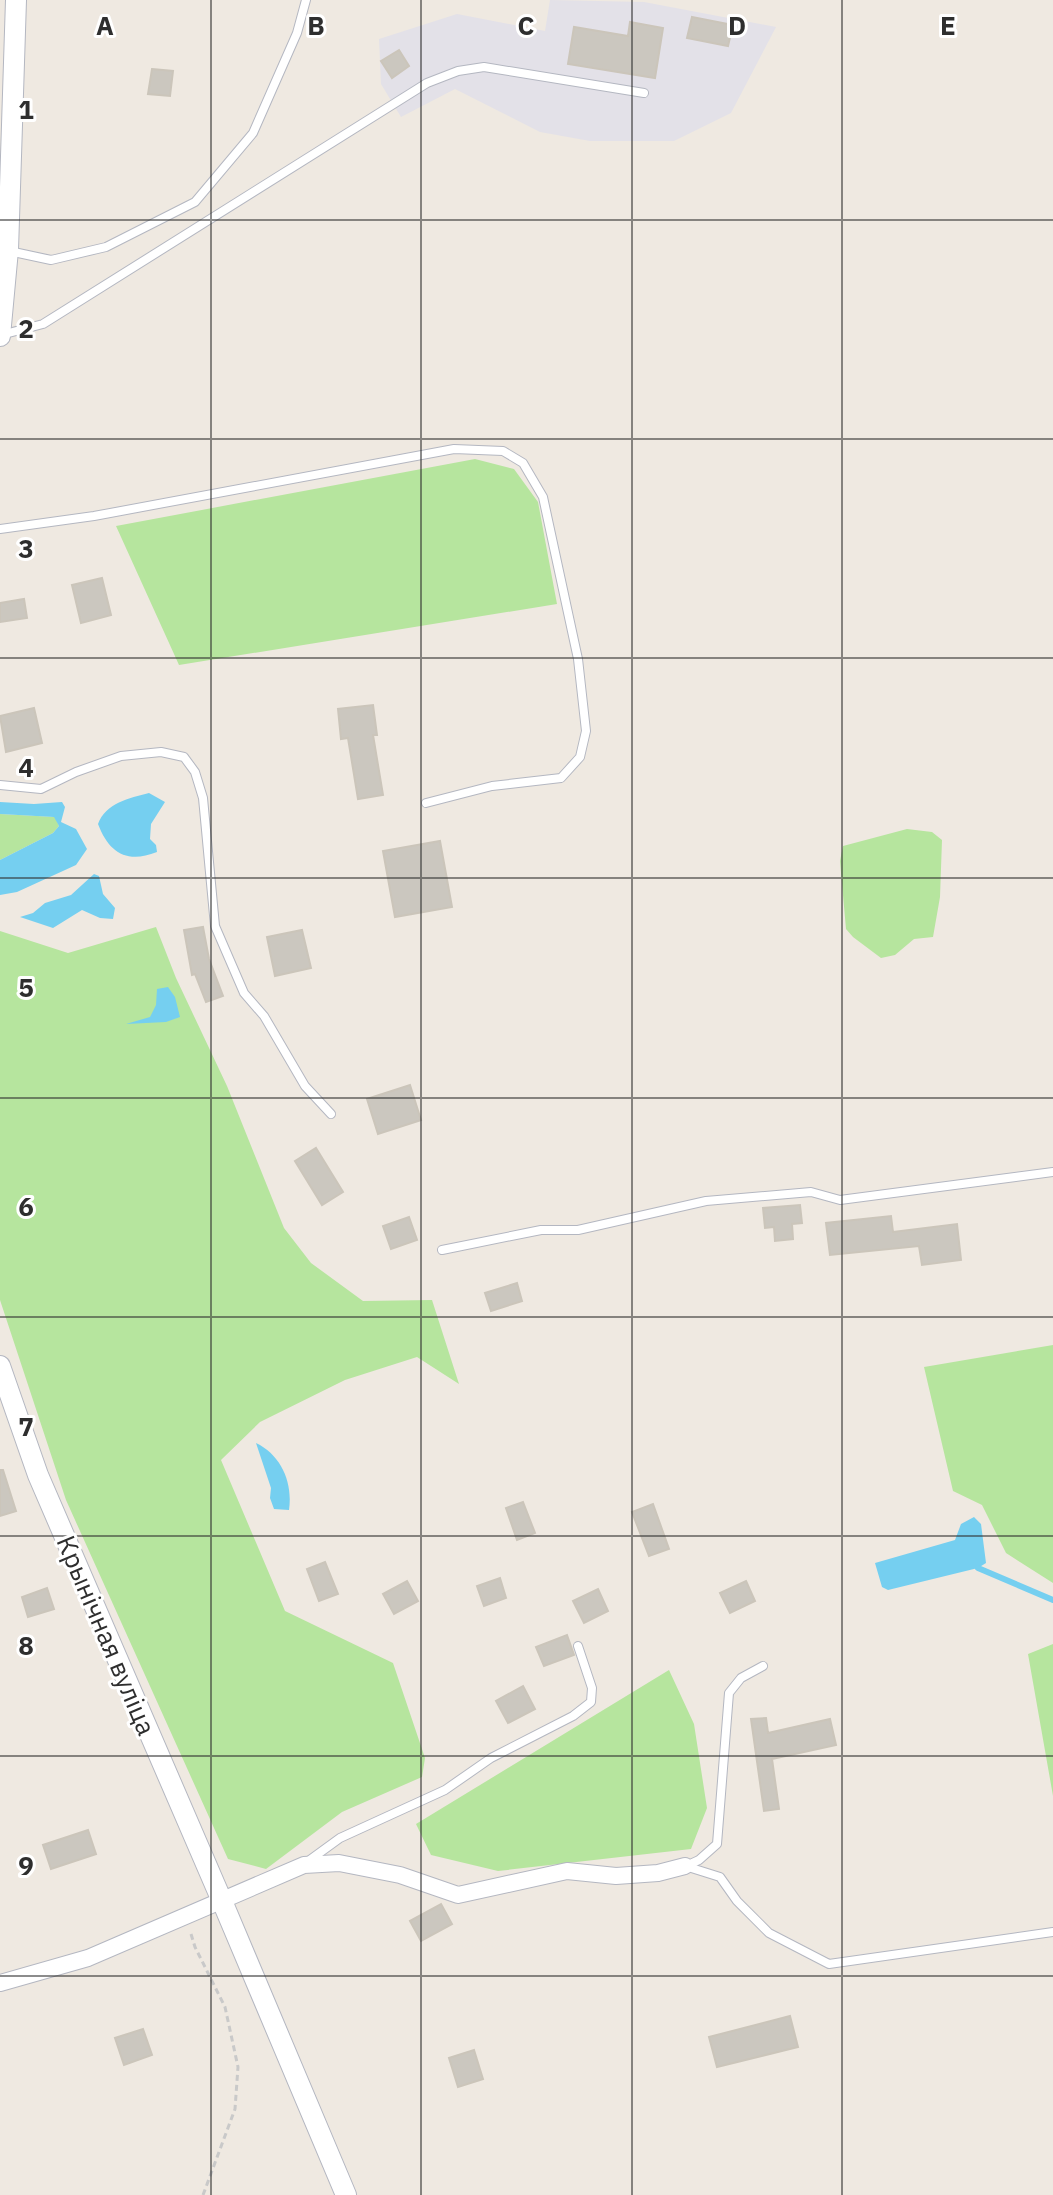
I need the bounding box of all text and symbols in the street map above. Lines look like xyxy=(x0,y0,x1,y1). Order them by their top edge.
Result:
text: A xyxy=(96,8,114,42)
text: B xyxy=(307,8,325,42)
text: C xyxy=(518,8,535,42)
text: D xyxy=(728,8,746,42)
text: E xyxy=(940,8,956,42)
text: 1 xyxy=(18,92,34,126)
text: 2 xyxy=(18,311,34,345)
text: 3 xyxy=(18,531,34,565)
text: 4 xyxy=(18,750,34,784)
text: 5 xyxy=(18,970,34,1004)
text: 6 xyxy=(18,1189,34,1223)
text: 7 xyxy=(18,1409,34,1443)
street label: Крынічная вуліца xyxy=(50,1530,164,1740)
text: 8 xyxy=(18,1628,34,1662)
text: 9 xyxy=(18,1848,34,1882)

